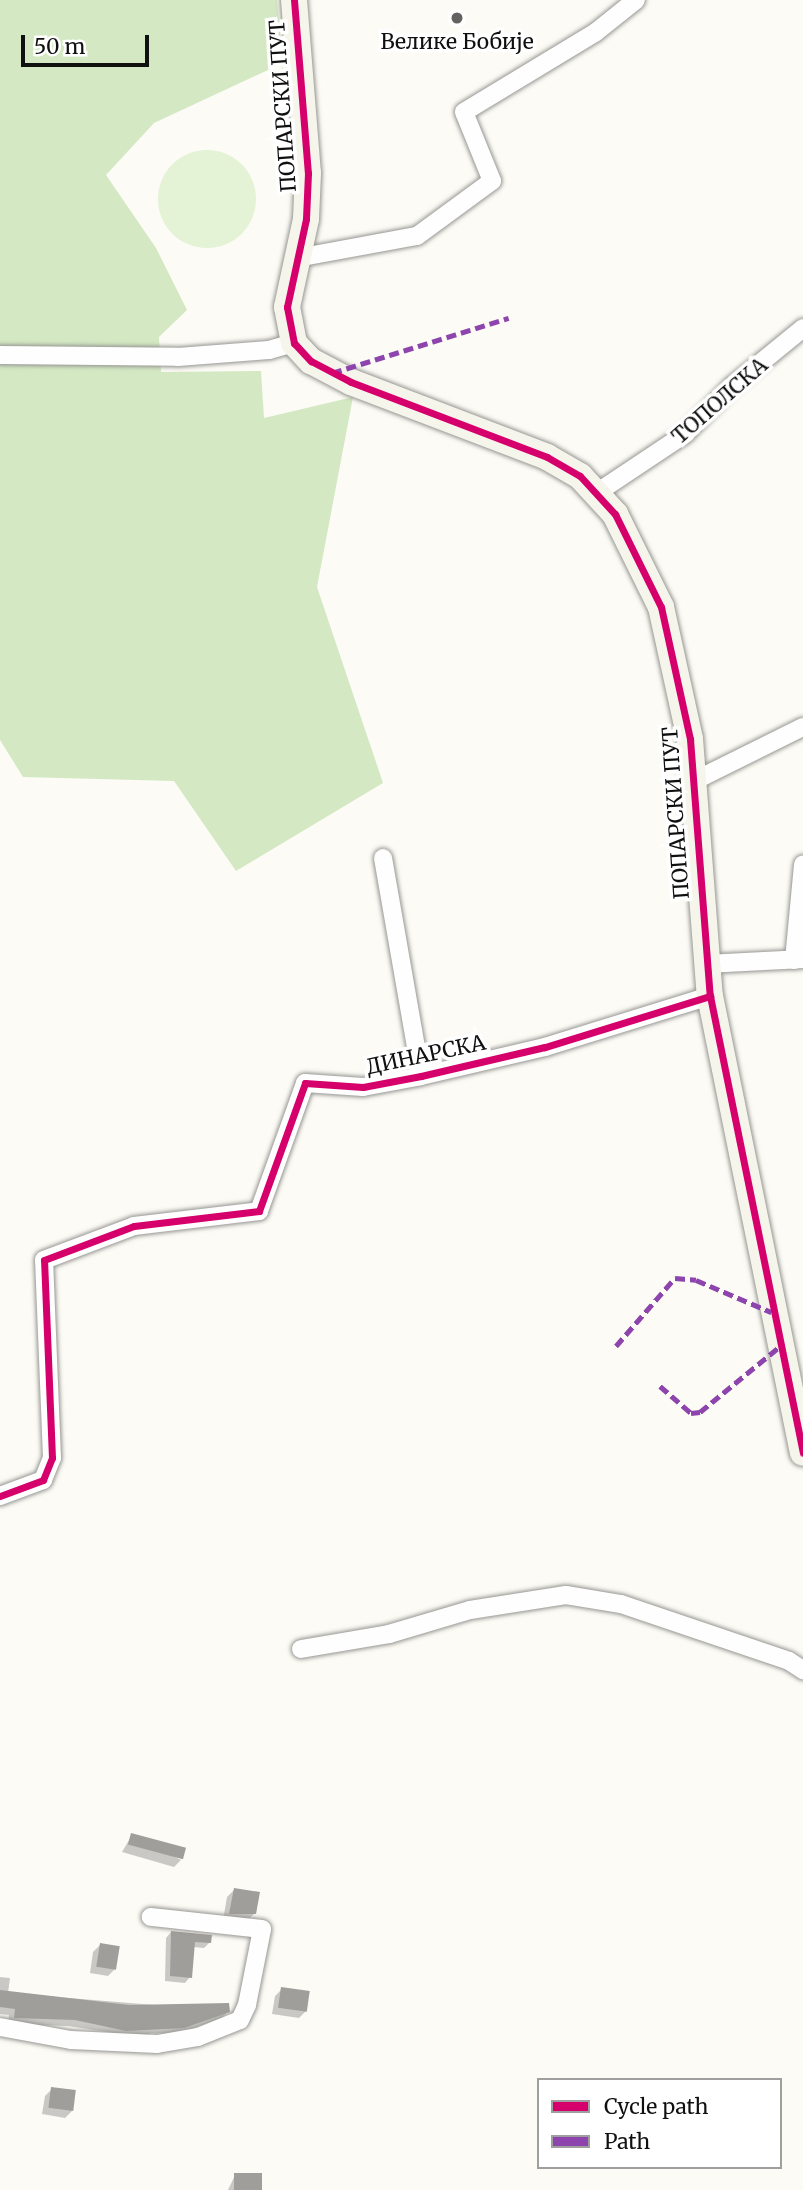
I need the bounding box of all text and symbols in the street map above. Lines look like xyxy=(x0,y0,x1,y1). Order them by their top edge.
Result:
marker: Велике Бобије xyxy=(449,10,465,26)
street label: ПОПАРСКИ ПУТ xyxy=(264,19,302,193)
scale bar xyxy=(24,21,152,65)
place label: Велике Бобије xyxy=(380,29,534,55)
text: 50 m xyxy=(34,33,85,60)
street label: ТОПОЛСКА xyxy=(667,353,773,449)
street label: ПОПАРСКИ ПУТ xyxy=(657,726,695,900)
street label: ДИНАРСКА xyxy=(364,1030,488,1080)
legend xyxy=(537,2078,782,2169)
text: Cycle path xyxy=(604,2093,708,2120)
text: Path xyxy=(604,2128,650,2155)

